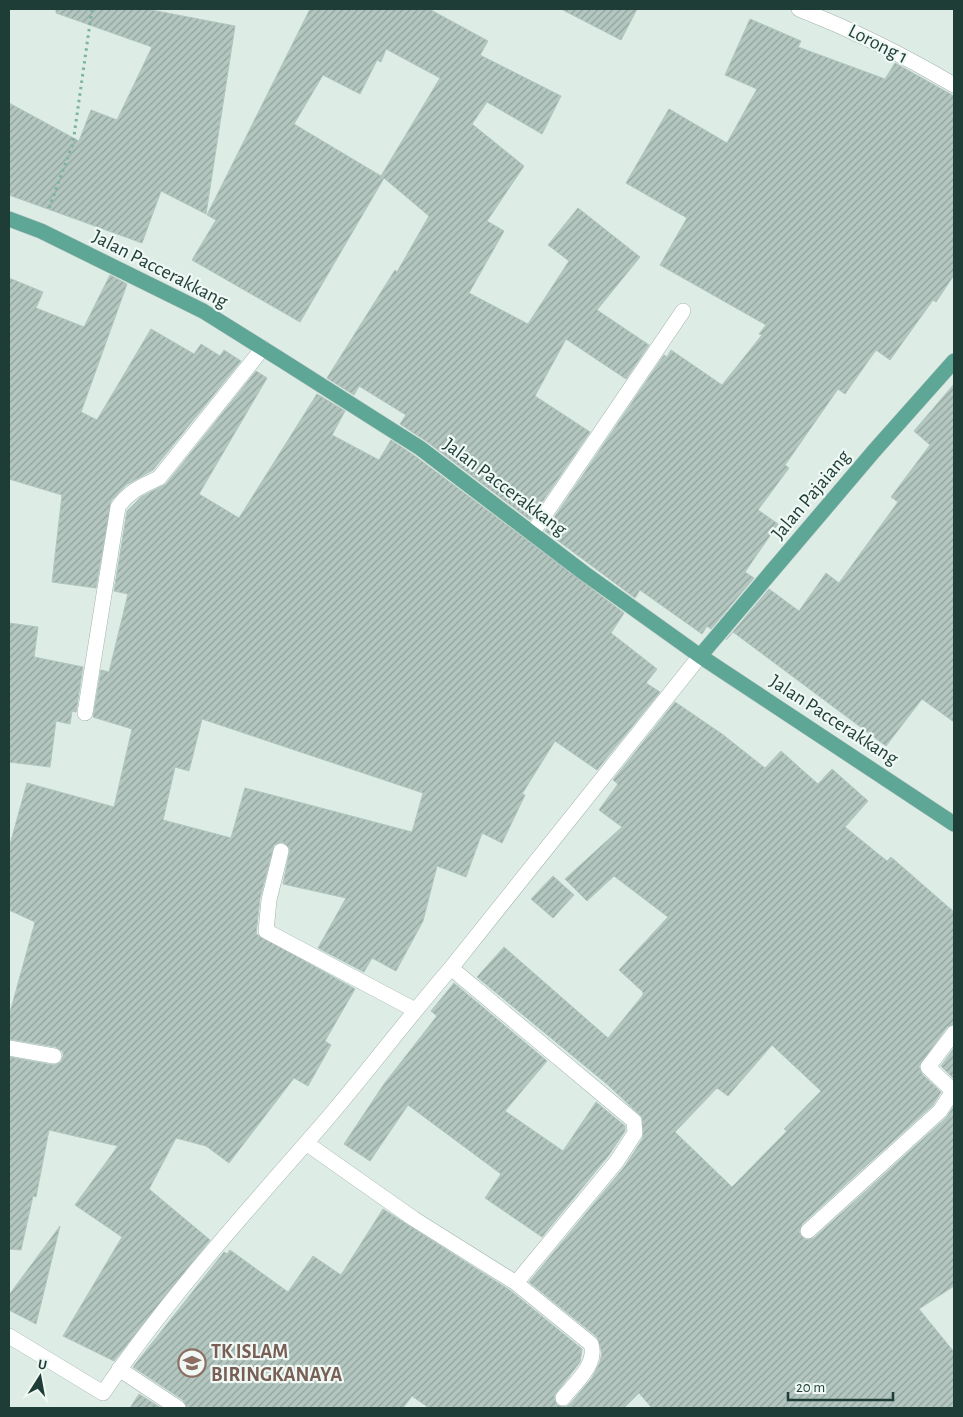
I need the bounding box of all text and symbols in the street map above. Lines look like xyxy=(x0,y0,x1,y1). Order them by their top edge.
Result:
street label: Lorong 1 xyxy=(845,21,911,67)
street label: Jalan Paccerakkang xyxy=(89,226,231,312)
street label: Jalan Paccerakkang xyxy=(440,434,571,540)
street label: Jalan Pajaiang xyxy=(768,446,854,544)
street label: Jalan Paccerakkang xyxy=(766,671,902,769)
place label: TK ISLAM BIRINGKANAYA xyxy=(211,1342,342,1385)
school or university icon: TK ISLAM BIRINGKANAYA xyxy=(177,1348,207,1378)
north arrow xyxy=(15,1352,65,1402)
text: U xyxy=(37,1357,48,1373)
scale bar xyxy=(788,1370,893,1402)
text: 20 m xyxy=(796,1380,825,1395)

